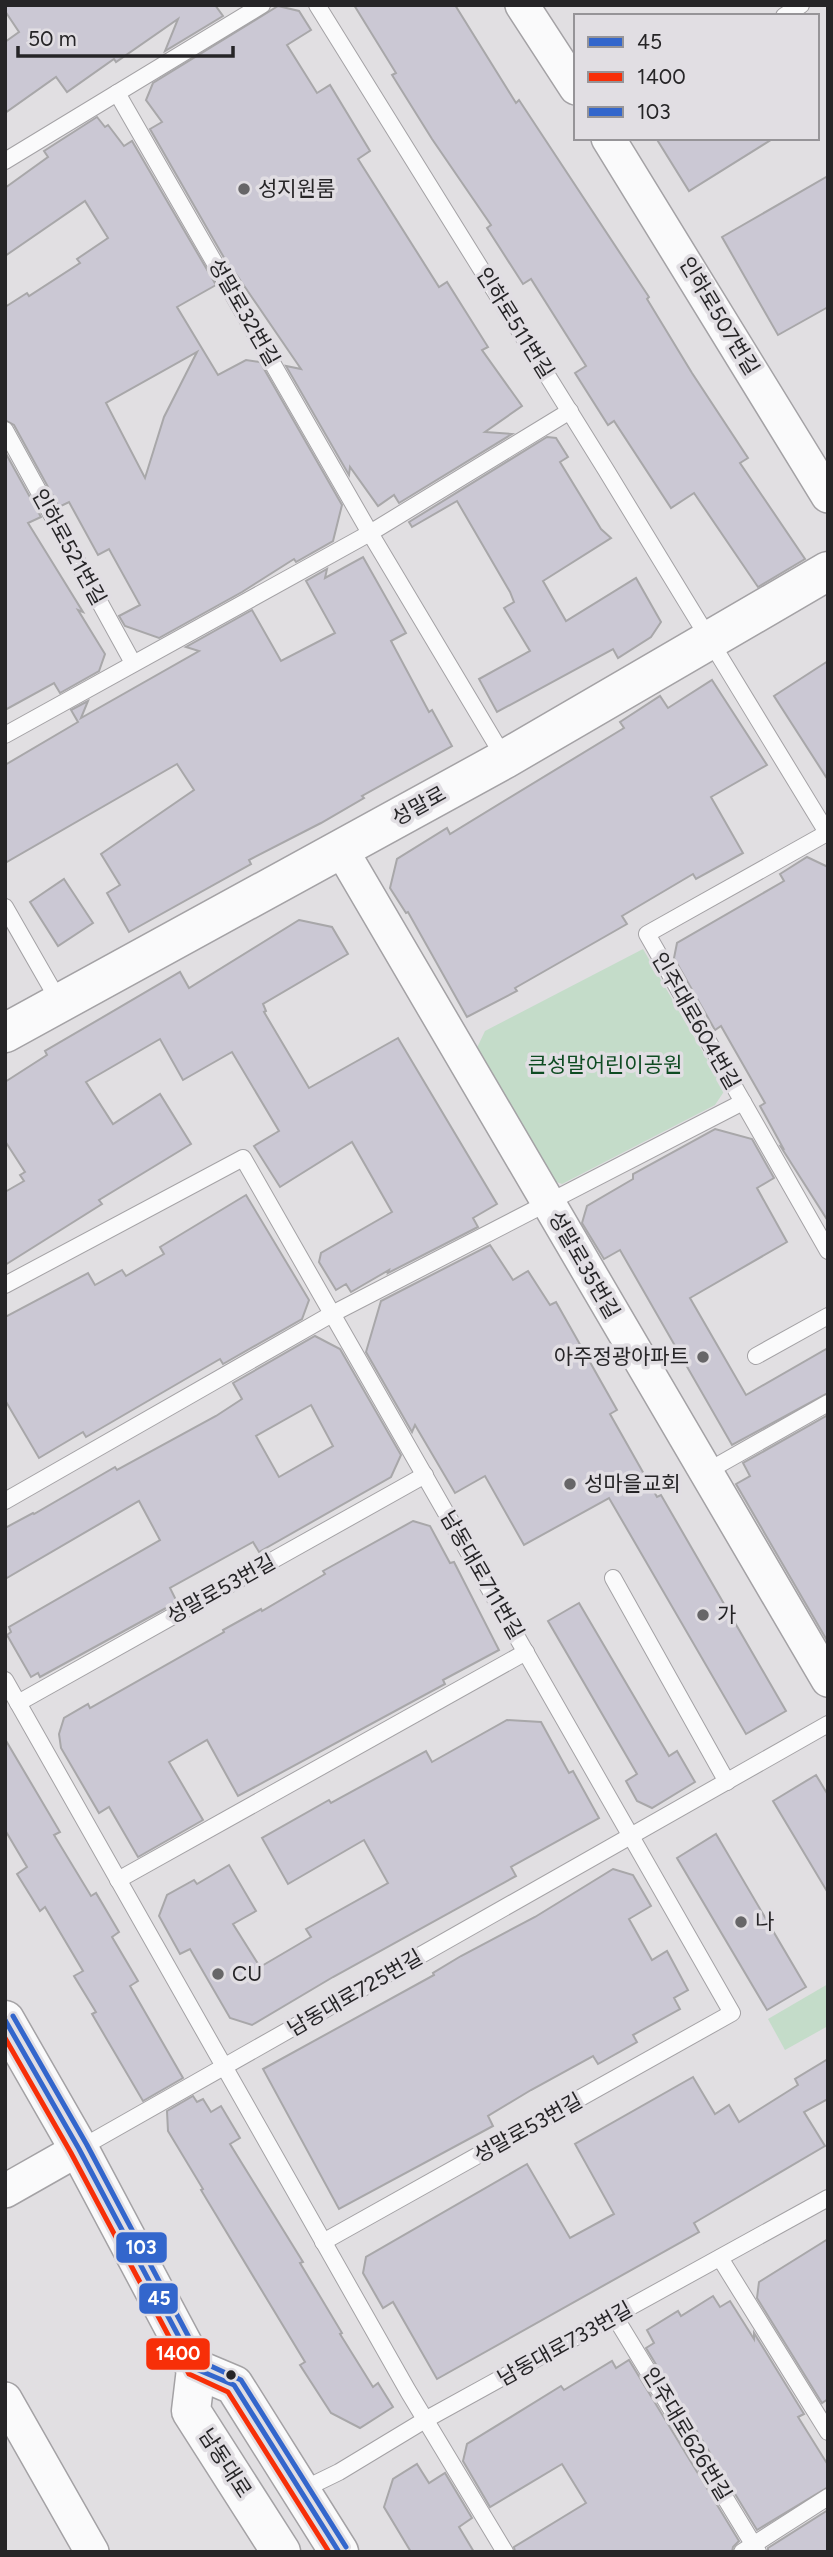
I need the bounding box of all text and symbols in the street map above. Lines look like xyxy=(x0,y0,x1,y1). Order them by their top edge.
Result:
scale bar xyxy=(18,14,233,58)
legend xyxy=(574,14,819,140)
text: 50 m xyxy=(28,26,77,51)
text: 45 xyxy=(637,29,662,54)
text: 1400 xyxy=(637,64,686,89)
text: 103 xyxy=(637,99,671,124)
place label: 성지원룸 xyxy=(258,176,335,201)
marker: 성지원룸 xyxy=(236,181,252,197)
street label: 인하로507번길 xyxy=(674,252,765,379)
street label: 성말로32번길 xyxy=(204,254,285,370)
street label: 인하로511번길 xyxy=(471,263,559,383)
street label: 인하로521번길 xyxy=(27,484,112,609)
street label: 성말로 xyxy=(387,781,450,831)
street label: 인주대로604번길 xyxy=(647,948,746,1094)
park label: 큰성말어린이공원 xyxy=(528,1052,682,1077)
street label: 성말로35번길 xyxy=(544,1206,625,1323)
place label: 아주정광아파트 xyxy=(554,1344,689,1369)
marker: 아주정광아파트 xyxy=(695,1349,711,1365)
place label: 성마을교회 xyxy=(584,1471,681,1496)
marker: 성마을교회 xyxy=(562,1476,578,1492)
street label: 남동대로711번길 xyxy=(435,1506,529,1644)
street label: 성말로53번길 xyxy=(162,1549,279,1629)
place label: 가 xyxy=(717,1602,736,1627)
marker: 가 xyxy=(695,1607,711,1623)
place label: 나 xyxy=(755,1909,774,1934)
marker: 나 xyxy=(733,1914,749,1930)
street label: 남동대로725번길 xyxy=(283,1944,426,2041)
place label: CU xyxy=(232,1961,262,1986)
marker: CU xyxy=(210,1966,226,1982)
street label: 성말로53번길 xyxy=(469,2088,586,2168)
line badge: 103 xyxy=(115,2231,168,2264)
text: 103 xyxy=(126,2236,156,2259)
line badge: 45 xyxy=(138,2282,179,2315)
text: 45 xyxy=(147,2287,171,2310)
street label: 남동대로733번길 xyxy=(493,2296,636,2391)
line badge: 1400 xyxy=(145,2337,211,2371)
text: 1400 xyxy=(156,2342,200,2365)
street label: 인주대로626번길 xyxy=(638,2362,737,2505)
unlabelled marker xyxy=(224,2368,238,2382)
street label: 남동대로 xyxy=(194,2424,257,2502)

